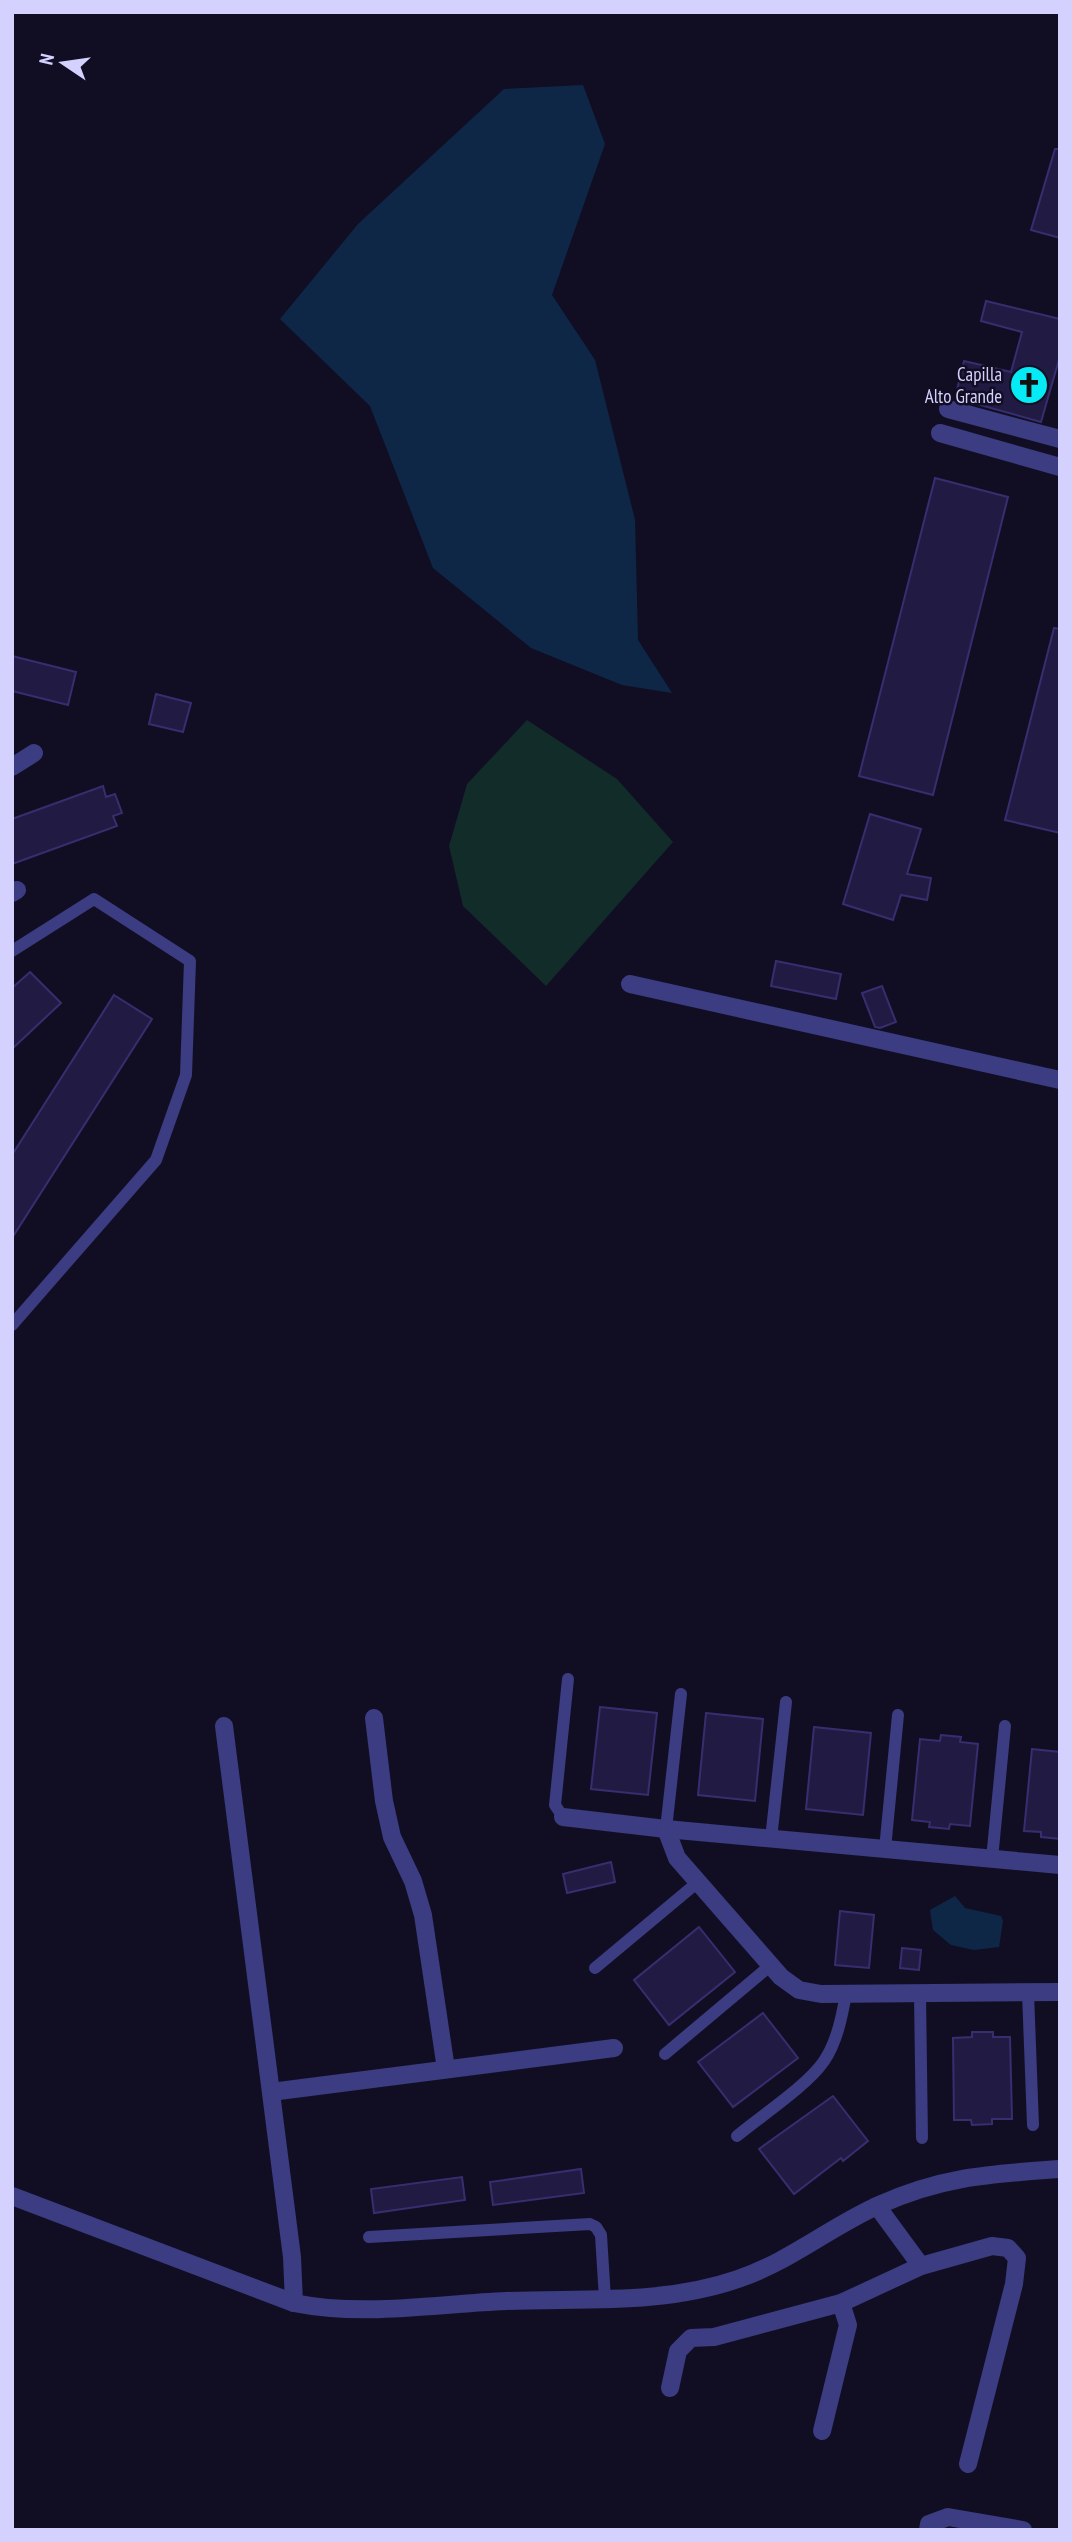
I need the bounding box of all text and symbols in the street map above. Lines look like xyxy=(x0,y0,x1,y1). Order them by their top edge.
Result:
north arrow xyxy=(28,28,98,98)
text: N xyxy=(34,51,59,67)
place label: Capilla Alto Grande xyxy=(925,362,1002,408)
church icon: Capilla Alto Grande xyxy=(1008,364,1050,406)

